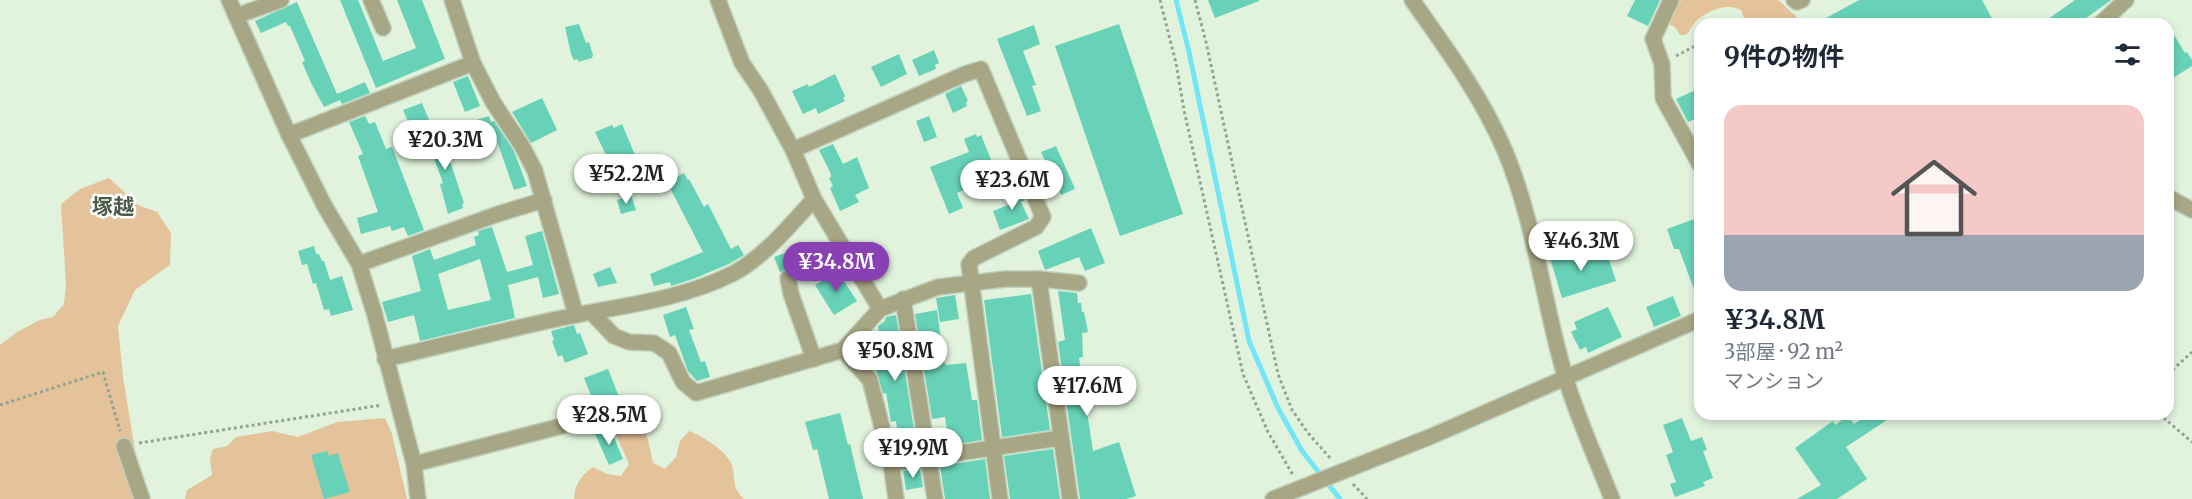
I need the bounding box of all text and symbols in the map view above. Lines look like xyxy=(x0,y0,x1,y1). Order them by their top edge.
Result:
icon: filters xyxy=(2111,38,2144,71)
text: 9件の物件 xyxy=(1724,40,1844,73)
pin: ¥20.3M xyxy=(396,120,494,171)
text: ¥20.3M xyxy=(407,127,483,152)
icon: home xyxy=(1880,144,1988,252)
pin: ¥52.2M xyxy=(577,154,675,205)
pin: ¥23.6M xyxy=(963,160,1061,211)
text: ¥52.2M xyxy=(588,161,664,186)
text: ¥23.6M xyxy=(974,167,1050,192)
district label: 塚越 xyxy=(92,193,134,220)
pin: ¥46.3M xyxy=(1532,221,1630,272)
text: ¥46.3M xyxy=(1543,228,1619,253)
pin: ¥34.8M xyxy=(787,242,885,293)
text: ¥34.8M xyxy=(797,249,875,274)
text: ¥34.8M xyxy=(1724,303,1825,336)
pin: ¥50.8M xyxy=(846,331,944,382)
text: ¥50.8M xyxy=(856,338,934,363)
text: 3部屋 · 92 m² xyxy=(1724,339,1843,364)
pin: ¥17.6M xyxy=(1038,366,1136,417)
text: マンション xyxy=(1724,368,1824,393)
text: ¥17.6M xyxy=(1052,373,1122,398)
pin: ¥28.5M xyxy=(560,395,658,446)
text: ¥28.5M xyxy=(571,402,647,427)
pin: ¥19.9M xyxy=(864,428,962,479)
text: ¥19.9M xyxy=(878,435,948,460)

